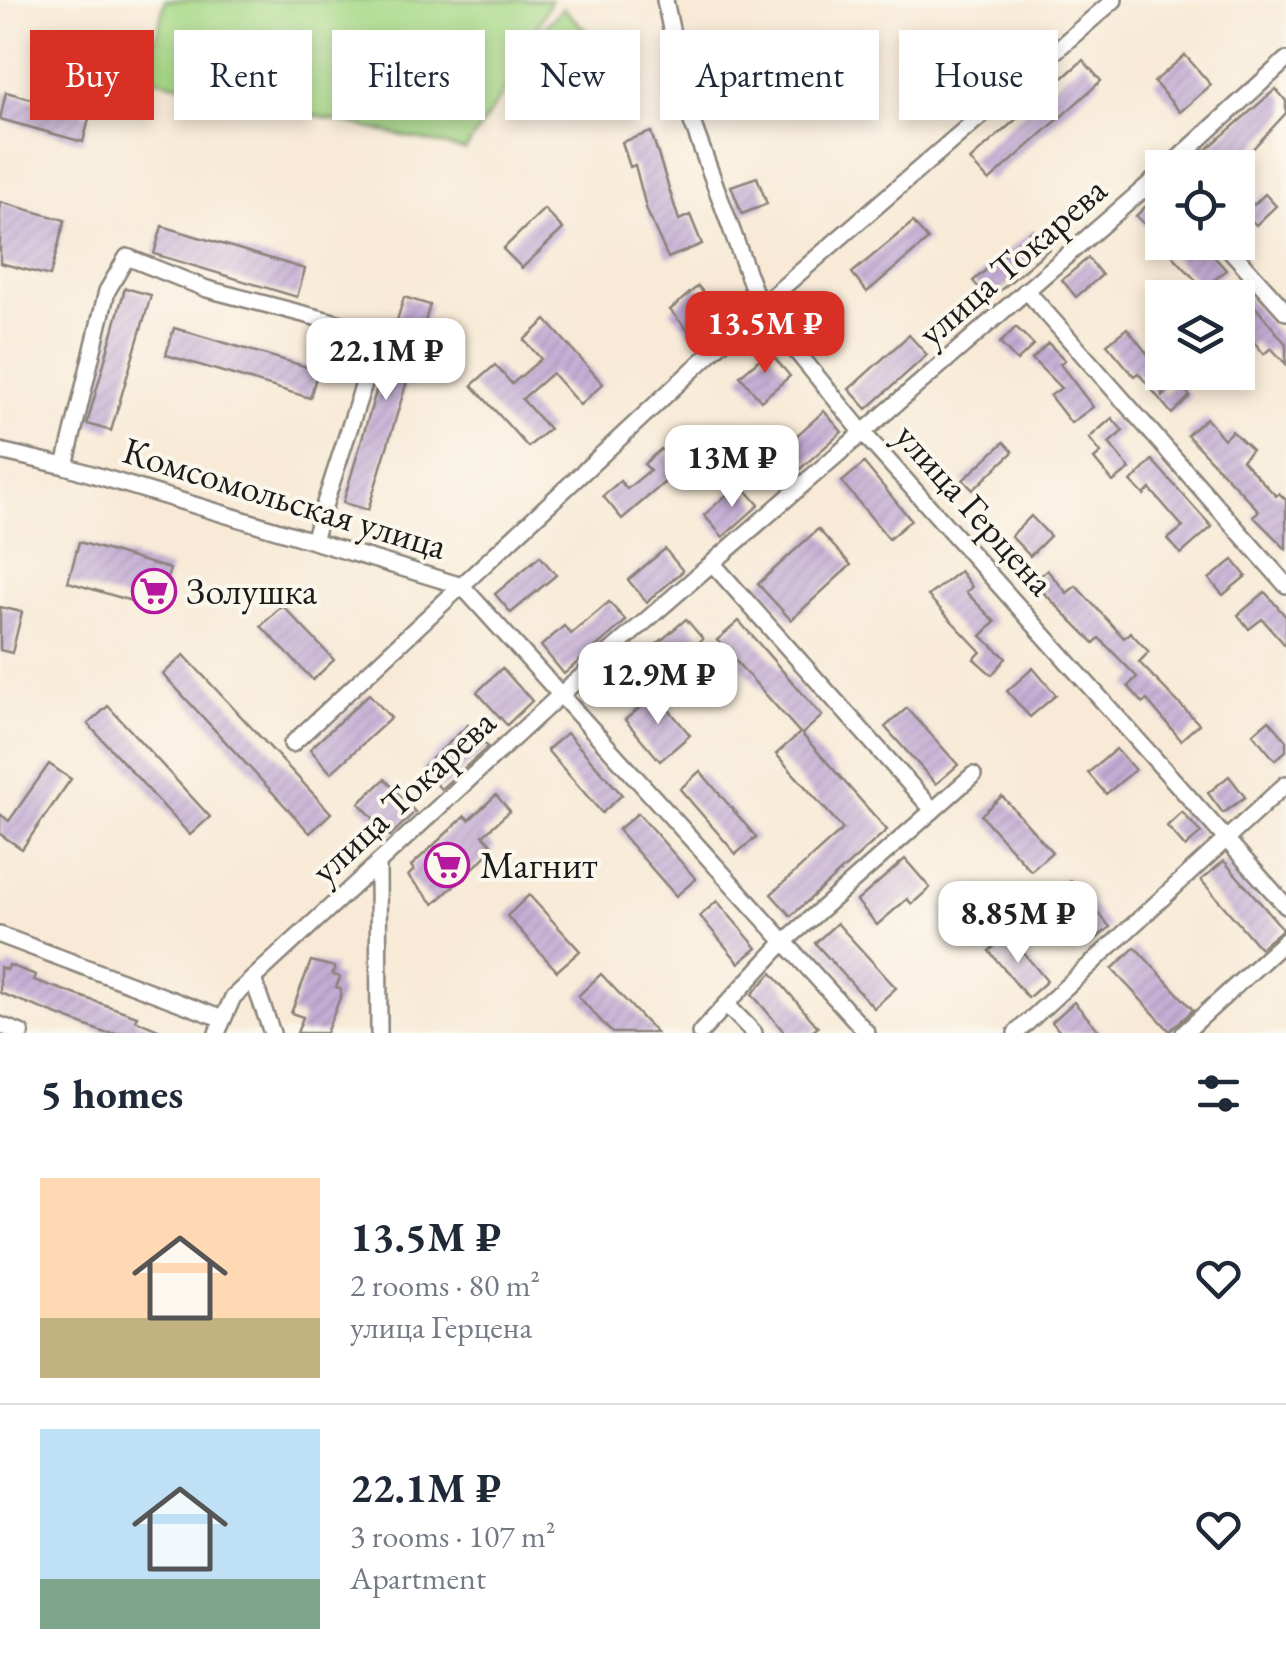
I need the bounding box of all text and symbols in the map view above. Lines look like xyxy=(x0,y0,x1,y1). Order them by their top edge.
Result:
chip: Buy xyxy=(30,30,154,120)
chip: Rent xyxy=(174,30,312,120)
chip: Filters xyxy=(332,30,485,120)
chip: New xyxy=(505,30,640,120)
chip: Apartment xyxy=(660,30,879,120)
chip: House xyxy=(899,30,1058,120)
map controls xyxy=(1145,150,1255,390)
button: locate xyxy=(1145,150,1255,260)
street label: улица Токарева xyxy=(907,164,1117,356)
button: layers xyxy=(1145,280,1255,390)
pin: 13.5M ₽ xyxy=(673,291,857,376)
text: 13.5M ₽ xyxy=(707,302,823,344)
pin: 22.1M ₽ xyxy=(294,318,478,403)
text: 22.1M ₽ xyxy=(328,329,444,371)
street label: улица Герцена xyxy=(885,412,1067,606)
street label: Комсомольская улица xyxy=(117,425,454,570)
pin: 13M ₽ xyxy=(662,425,802,510)
text: 13M ₽ xyxy=(687,436,777,478)
place label: Золушка xyxy=(186,566,318,615)
supermarket icon: Золушка xyxy=(131,568,177,614)
pin: 12.9M ₽ xyxy=(566,642,750,727)
text: 12.9M ₽ xyxy=(600,653,716,695)
street label: улица Токарева xyxy=(300,697,506,894)
place label: Магнит xyxy=(480,840,598,889)
supermarket icon: Магнит xyxy=(424,842,470,888)
pin: 8.85M ₽ xyxy=(926,881,1110,966)
text: 8.85M ₽ xyxy=(960,892,1076,934)
text: 5 homes xyxy=(40,1066,183,1121)
icon: filters xyxy=(1191,1066,1246,1121)
text: 13.5M ₽ xyxy=(350,1209,501,1264)
icon: home xyxy=(120,1218,240,1338)
icon: heart xyxy=(1191,1251,1246,1306)
text: 2 rooms · 80 m² xyxy=(350,1264,540,1306)
text: улица Герцена xyxy=(350,1306,532,1348)
text: 22.1M ₽ xyxy=(350,1460,501,1515)
icon: home xyxy=(120,1469,240,1589)
icon: heart xyxy=(1191,1502,1246,1557)
text: 3 rooms · 107 m² xyxy=(350,1515,556,1557)
text: Apartment xyxy=(350,1557,486,1599)

